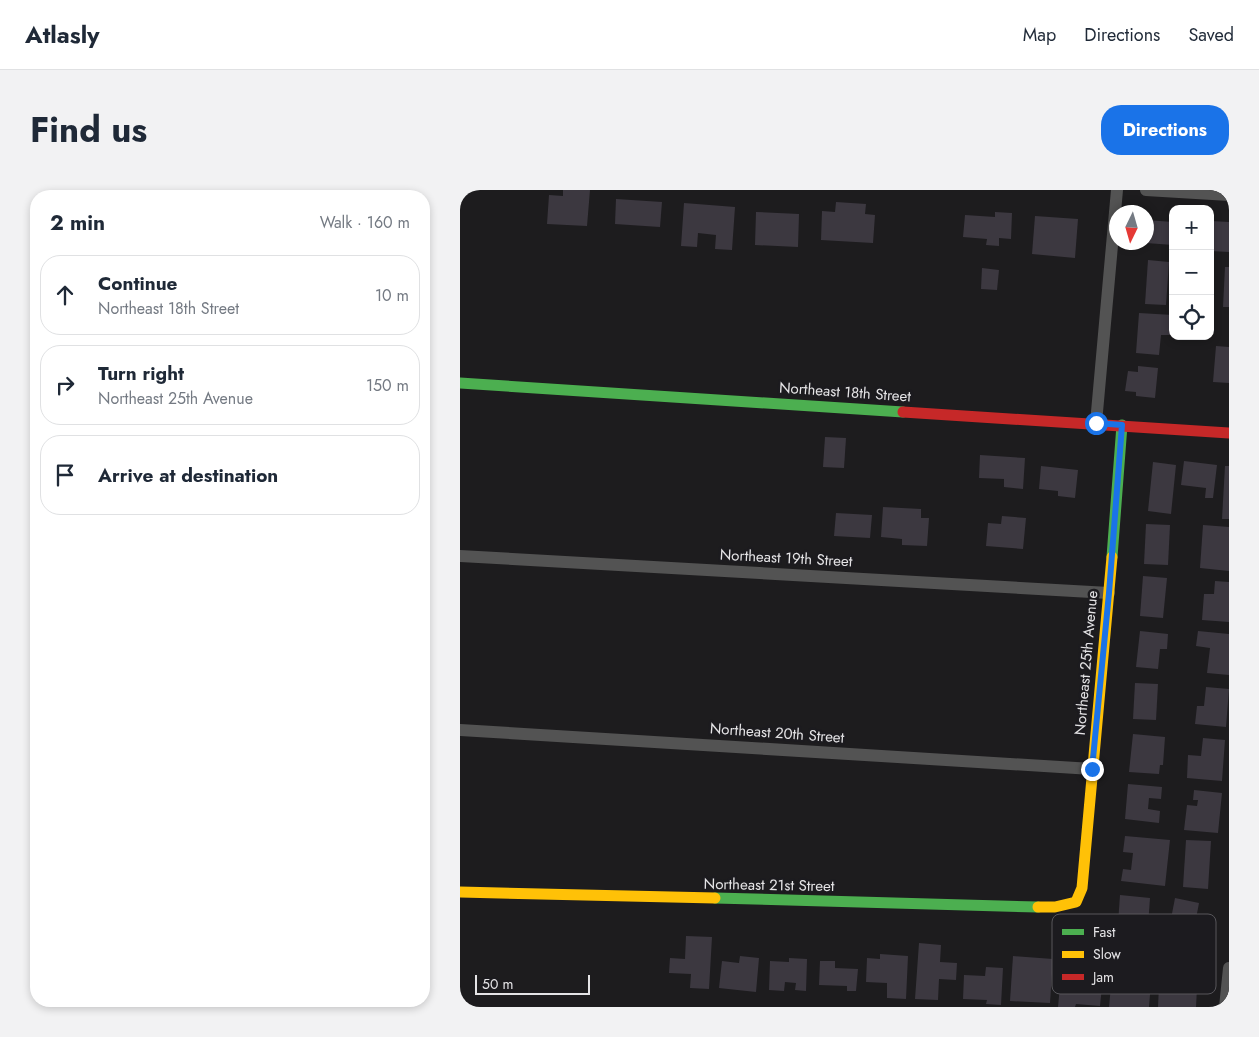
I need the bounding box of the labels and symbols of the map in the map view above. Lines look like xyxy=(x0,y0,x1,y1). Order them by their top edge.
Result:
north arrow xyxy=(1109,205,1154,250)
street label: Northeast 18th Street xyxy=(778,376,912,408)
route start xyxy=(1085,412,1108,435)
street label: Northeast 19th Street xyxy=(719,544,853,572)
street label: Northeast 25th Avenue xyxy=(1069,589,1103,736)
street label: Northeast 20th Street xyxy=(709,717,845,749)
route end xyxy=(1081,758,1104,781)
street label: Northeast 21st Street xyxy=(703,873,835,897)
legend xyxy=(1052,914,1216,994)
text: Fast xyxy=(1093,922,1116,942)
text: Slow xyxy=(1093,944,1121,964)
text: Jam xyxy=(1091,967,1114,987)
scale bar xyxy=(475,972,590,995)

